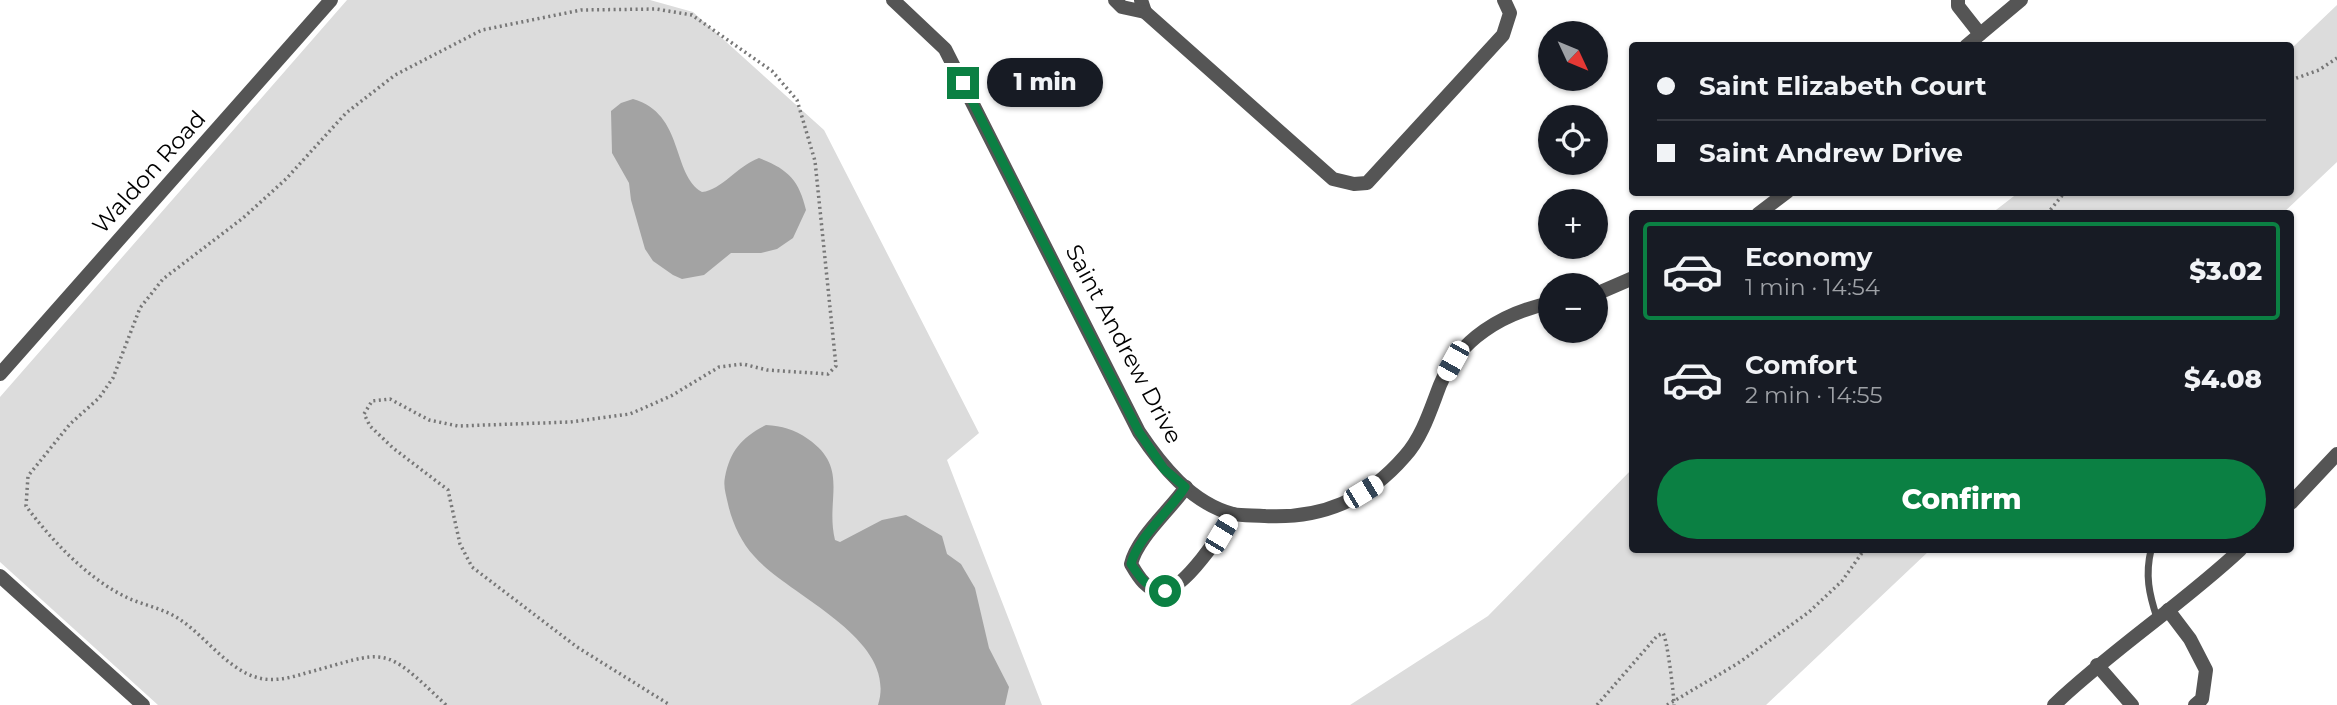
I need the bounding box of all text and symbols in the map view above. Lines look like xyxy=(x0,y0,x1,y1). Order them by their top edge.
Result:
north arrow xyxy=(1538,21,1608,91)
map controls xyxy=(1538,21,1608,343)
callout: 1 min xyxy=(988,58,1103,108)
route end xyxy=(947,67,979,99)
text: 1 min xyxy=(1013,68,1077,96)
text: Saint Elizabeth Court xyxy=(1699,70,1986,102)
street label: Waldon Road xyxy=(86,105,212,239)
button: locate xyxy=(1538,105,1608,175)
text: Saint Andrew Drive xyxy=(1699,137,1963,169)
button: + xyxy=(1538,189,1608,259)
street label: Saint Andrew Drive xyxy=(1060,240,1188,448)
icon: car xyxy=(1661,240,1724,303)
text: Economy xyxy=(1745,241,1872,273)
text: $3.02 xyxy=(2189,255,2262,287)
button: − xyxy=(1538,273,1608,343)
text: 1 min · 14:54 xyxy=(1745,273,1880,301)
car xyxy=(1434,338,1473,384)
icon: car xyxy=(1661,348,1724,411)
text: Comfort xyxy=(1745,349,1857,381)
text: $4.08 xyxy=(2184,363,2262,395)
text: 2 min · 14:55 xyxy=(1745,381,1883,409)
button: Confirm xyxy=(1657,459,2266,539)
car xyxy=(1340,472,1387,512)
car xyxy=(1202,511,1241,557)
route start xyxy=(1149,575,1181,607)

